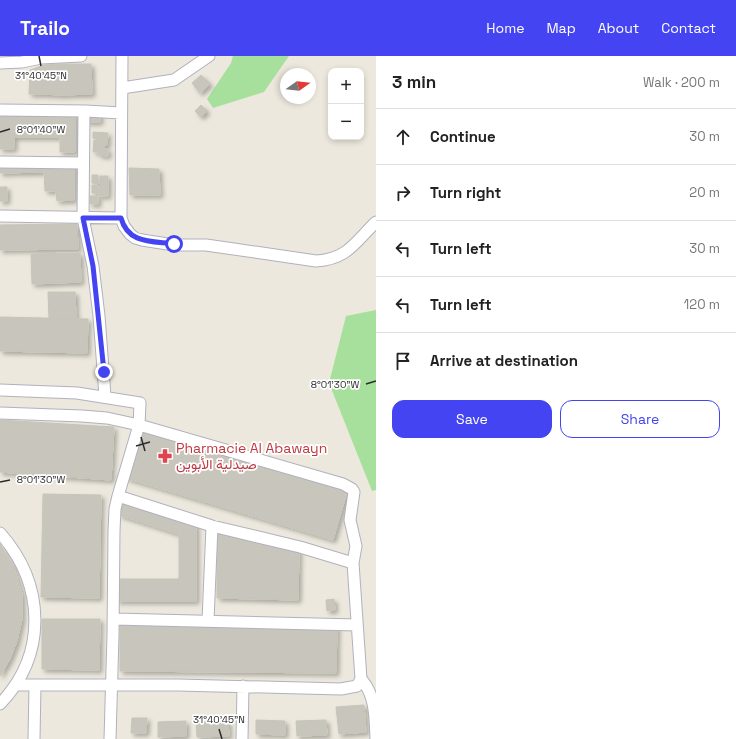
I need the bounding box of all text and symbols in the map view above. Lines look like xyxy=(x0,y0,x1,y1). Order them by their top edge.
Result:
text: Trailo xyxy=(20,16,70,41)
text: Home xyxy=(486,19,524,37)
text: Map xyxy=(546,19,576,37)
text: About xyxy=(598,19,639,37)
text: Contact xyxy=(661,19,716,37)
north arrow xyxy=(280,68,316,104)
map controls xyxy=(328,68,364,140)
button: + xyxy=(328,68,364,104)
text: 31°40'45"N xyxy=(15,69,67,82)
text: 3 min xyxy=(392,71,436,93)
text: Walk · 200 m xyxy=(643,74,720,91)
button: − xyxy=(328,104,364,140)
text: 8°01'40"W xyxy=(17,123,65,136)
icon: ahead xyxy=(392,126,414,148)
text: Continue xyxy=(430,127,496,146)
text: 30 m xyxy=(689,128,720,145)
icon: right xyxy=(392,182,414,204)
text: Turn right xyxy=(430,183,501,202)
text: 20 m xyxy=(689,184,720,201)
route start xyxy=(165,235,183,253)
icon: left xyxy=(392,238,414,260)
text: Turn left xyxy=(430,239,492,258)
text: 30 m xyxy=(689,240,720,257)
icon: left xyxy=(392,294,414,316)
text: Turn left xyxy=(430,295,492,314)
text: 120 m xyxy=(684,296,720,313)
icon: arrive xyxy=(392,350,414,372)
text: Arrive at destination xyxy=(430,351,578,370)
route end xyxy=(95,363,113,381)
text: 8°01'30"W xyxy=(311,378,360,391)
button: Save xyxy=(392,400,552,438)
button: Share xyxy=(560,400,720,438)
place label: Pharmacie Al Abawayn صيدلية الأبوين xyxy=(176,439,327,473)
pharmacy icon: Pharmacie Al Abawayn صيدلية الأبوين xyxy=(157,448,173,464)
text: 8°01'30"W xyxy=(17,473,66,486)
text: 31°40'45"N xyxy=(193,713,245,726)

